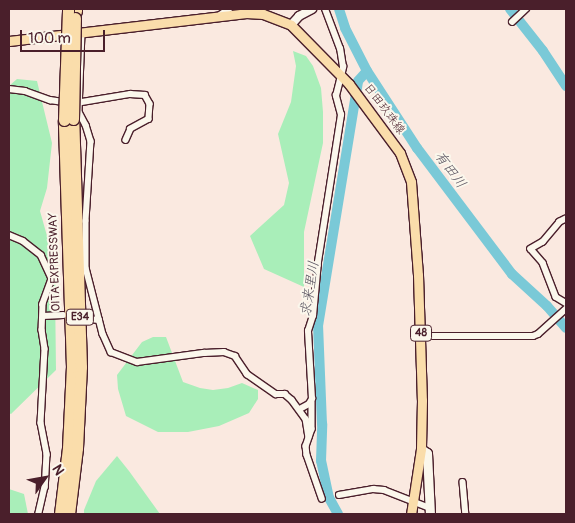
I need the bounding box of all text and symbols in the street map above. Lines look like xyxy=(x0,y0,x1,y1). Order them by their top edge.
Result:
scale bar xyxy=(22,20,108,52)
text: 100 m xyxy=(28,29,71,48)
street label: 日田玖珠線 xyxy=(360,81,408,137)
water label: 有田川 xyxy=(431,148,469,192)
street label: OITA EXPRESSWAY xyxy=(46,212,64,312)
water label: 求来里川 xyxy=(297,260,323,318)
road number: E34 xyxy=(65,308,95,326)
road number: 48 xyxy=(410,324,432,342)
north arrow xyxy=(20,453,70,503)
text: N xyxy=(48,461,68,478)

